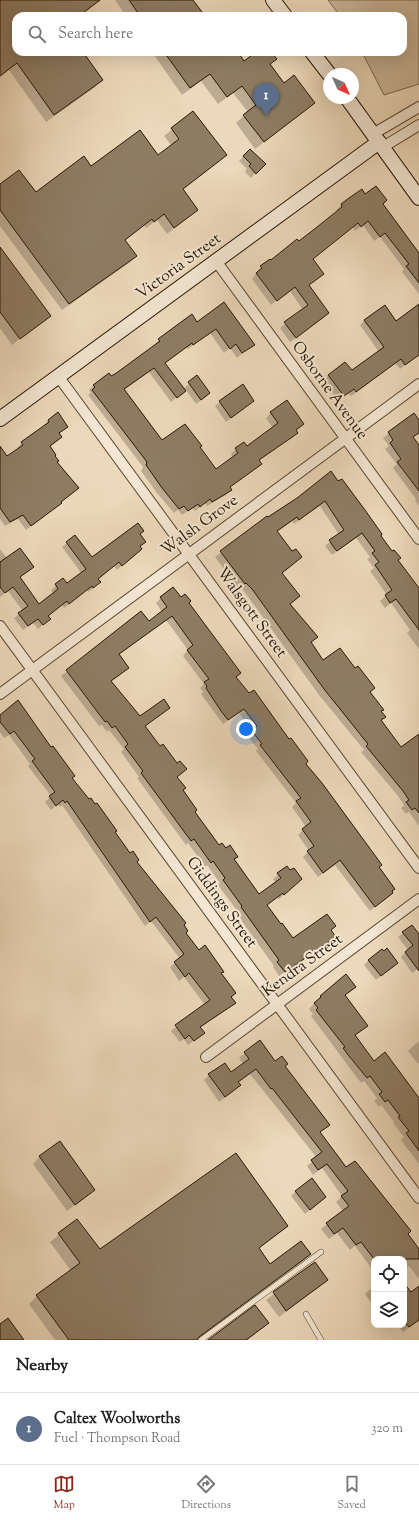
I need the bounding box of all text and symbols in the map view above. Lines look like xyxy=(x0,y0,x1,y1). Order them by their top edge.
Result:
search box xyxy=(12,12,407,56)
icon: search xyxy=(26,23,48,45)
text: Search here xyxy=(58,24,133,45)
north arrow xyxy=(323,68,359,104)
pin: 1 xyxy=(253,83,279,116)
street label: Victoria Street xyxy=(132,228,227,306)
street label: Osborne Avenue xyxy=(285,337,373,445)
street label: Walsh Grove xyxy=(157,490,243,562)
street label: Walsgott Street xyxy=(210,563,292,663)
your location xyxy=(236,719,256,739)
street label: Giddings Street xyxy=(180,852,262,954)
street label: Kendra Street xyxy=(258,929,348,1003)
map controls xyxy=(371,1256,407,1328)
button: locate xyxy=(371,1256,407,1292)
button: layers xyxy=(371,1292,407,1328)
text: Nearby xyxy=(16,1354,68,1378)
text: Caltex Woolworths xyxy=(54,1409,180,1430)
text: 1 xyxy=(27,1420,31,1438)
text: 320 m xyxy=(371,1420,403,1438)
text: Fuel · Thompson Road xyxy=(54,1430,180,1448)
tab: Map xyxy=(53,1473,75,1513)
tab: Directions xyxy=(182,1473,231,1513)
tab: Saved xyxy=(338,1473,366,1513)

